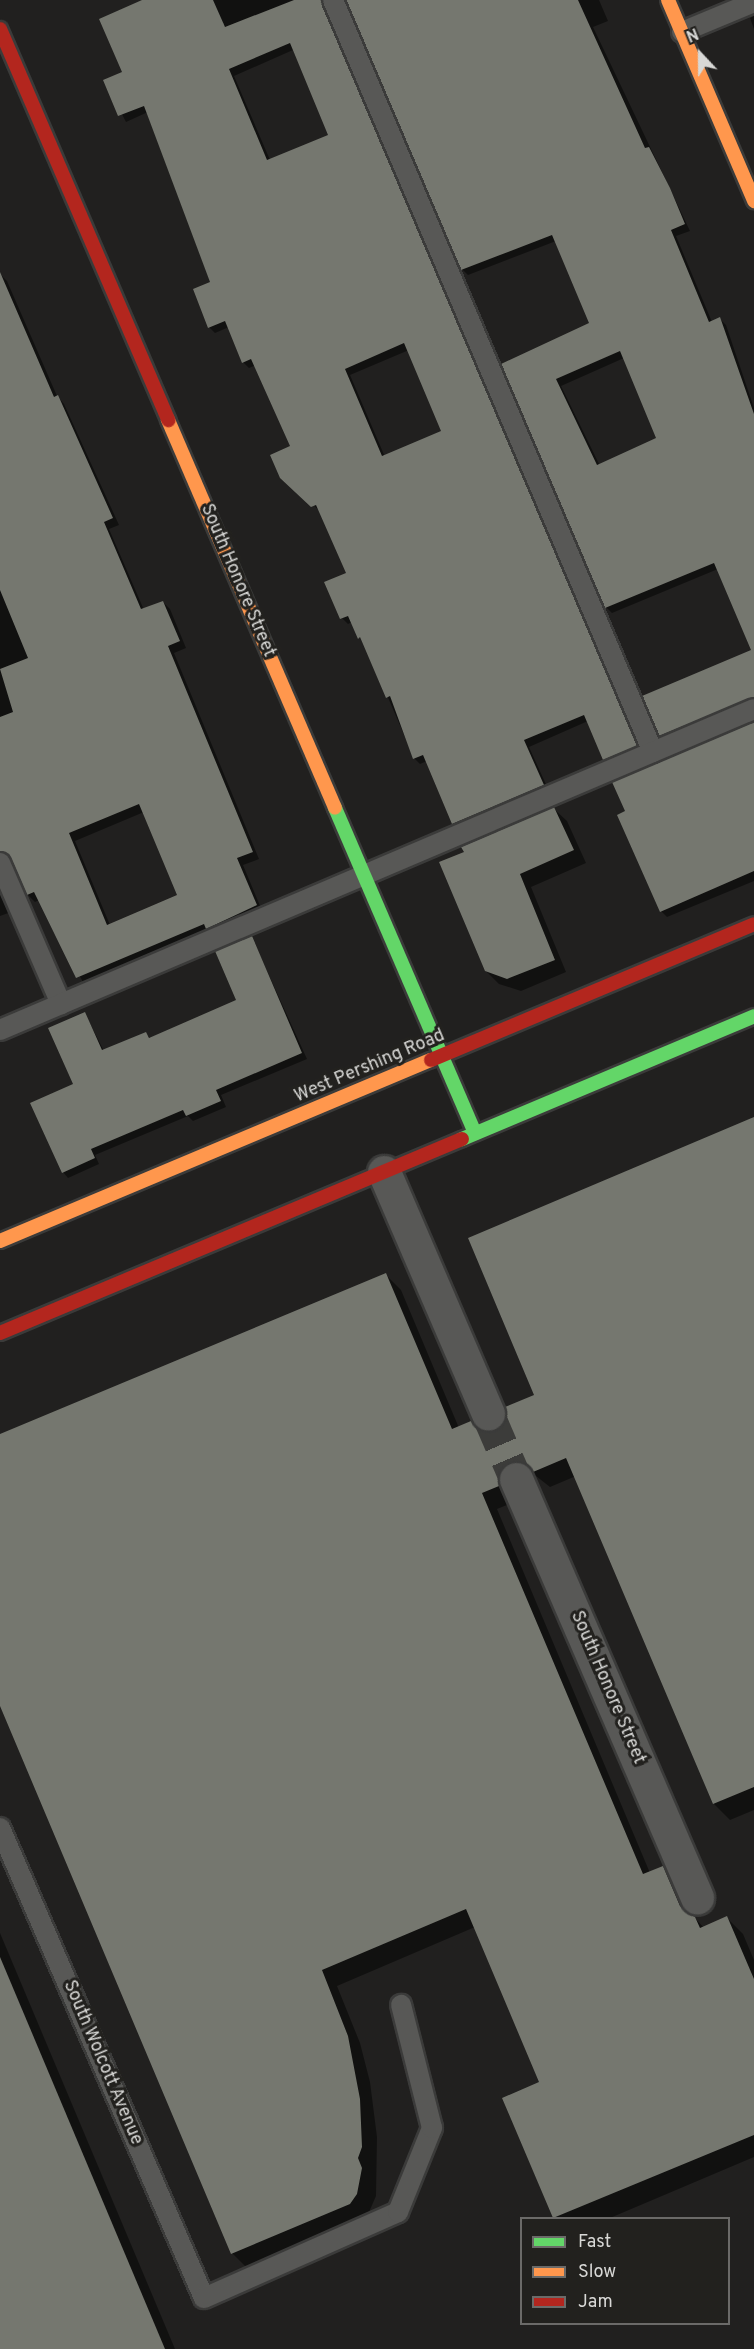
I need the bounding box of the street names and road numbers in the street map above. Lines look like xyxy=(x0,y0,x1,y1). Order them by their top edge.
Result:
street label: South Honore Street xyxy=(195,501,279,661)
street label: West Pershing Road xyxy=(292,1026,448,1108)
street label: South Honore Street xyxy=(565,1608,649,1768)
street label: South Wolcott Avenue xyxy=(57,1977,147,2149)

